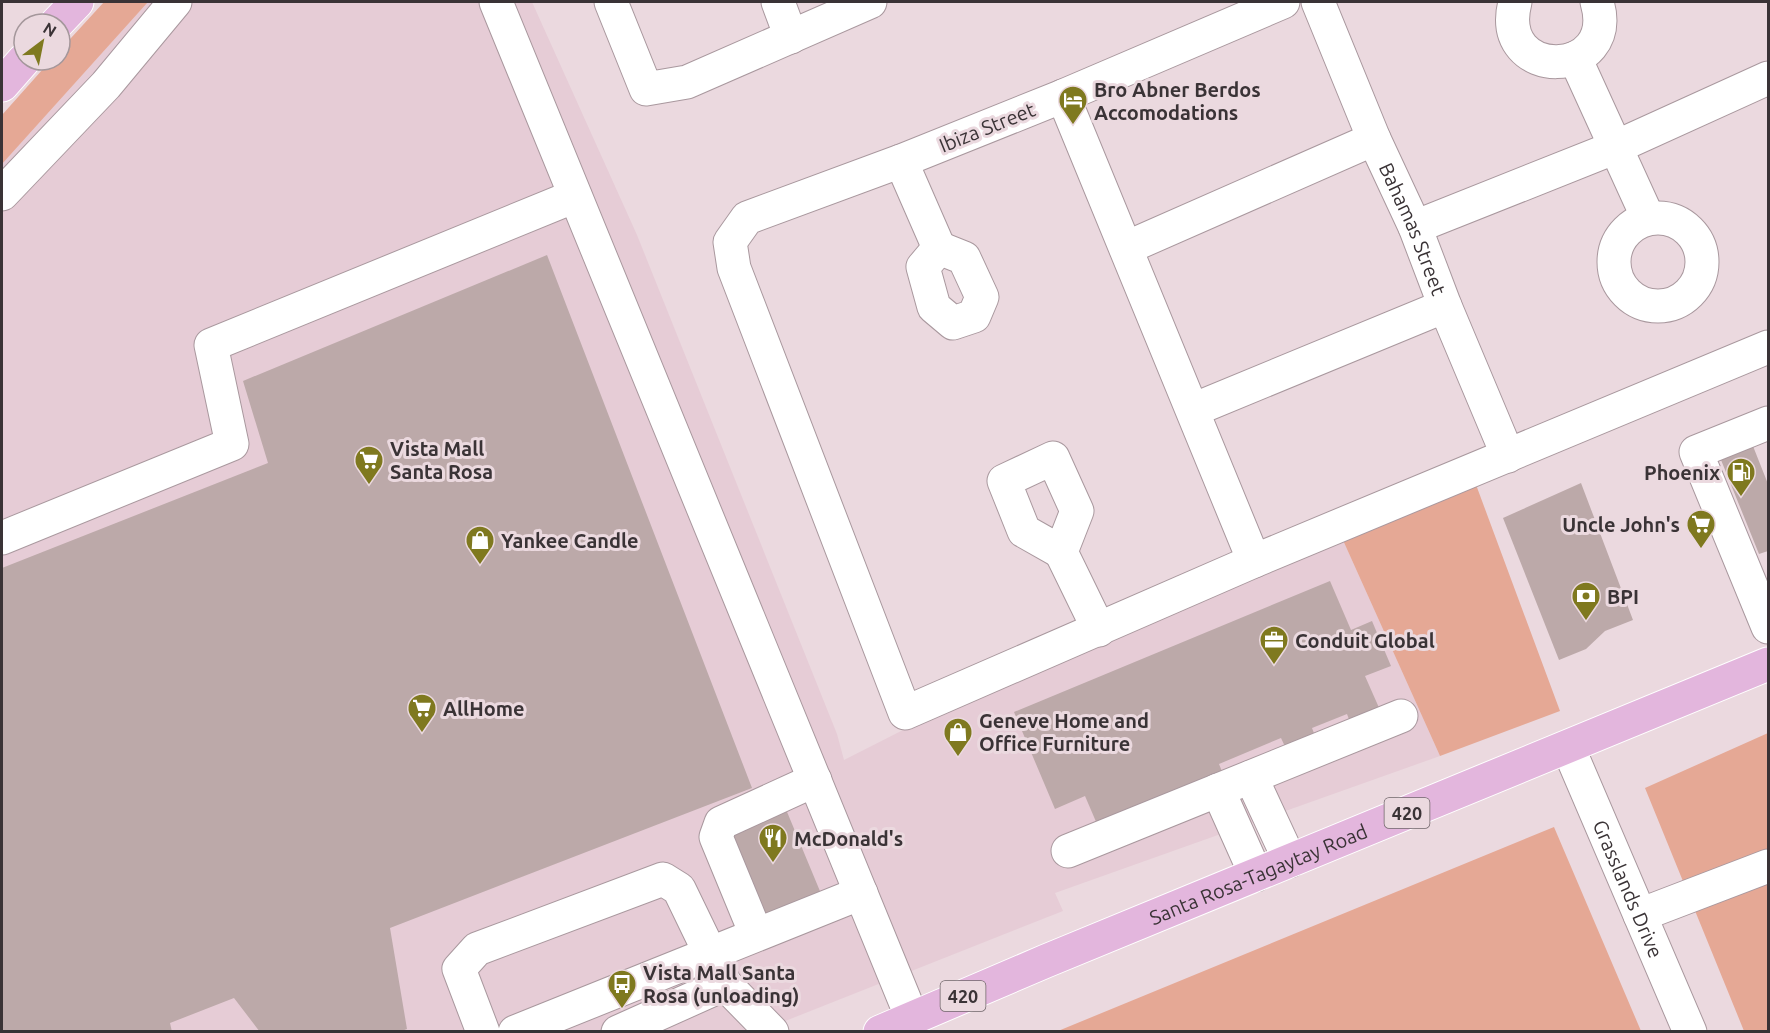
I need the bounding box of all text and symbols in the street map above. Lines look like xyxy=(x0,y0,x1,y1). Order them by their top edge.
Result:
north arrow xyxy=(12,12,72,72)
text: N xyxy=(40,18,60,40)
place label: Bro Abner Berdos Accomodations xyxy=(1094,78,1261,124)
hotel icon: Bro Abner Berdos Accomodations xyxy=(1057,84,1089,126)
street label: Ibiza Street xyxy=(936,97,1039,157)
street label: Bahamas Street xyxy=(1375,159,1451,298)
place label: Vista Mall Santa Rosa xyxy=(390,437,493,483)
supermarket icon: Vista Mall Santa Rosa xyxy=(353,444,385,486)
fuel station icon: Phoenix xyxy=(1725,456,1757,498)
place label: Phoenix xyxy=(1644,461,1720,484)
supermarket icon: Uncle John's xyxy=(1685,508,1717,550)
place label: Uncle John's xyxy=(1562,513,1680,536)
shop icon: Yankee Candle xyxy=(464,524,496,566)
place label: Yankee Candle xyxy=(501,529,639,552)
bank icon: BPI xyxy=(1570,580,1602,622)
place label: BPI xyxy=(1607,585,1639,608)
office icon: Conduit Global xyxy=(1258,624,1290,666)
place label: Conduit Global xyxy=(1295,629,1435,652)
supermarket icon: AllHome xyxy=(406,692,438,734)
place label: AllHome xyxy=(443,697,524,720)
place label: Geneve Home and Office Furniture xyxy=(979,709,1149,755)
shop icon: Geneve Home and Office Furniture xyxy=(942,716,974,758)
road number: 420 xyxy=(1384,798,1430,828)
street label: Grasslands Drive xyxy=(1589,816,1668,961)
street label: Santa Rosa-Tagaytay Road xyxy=(1146,819,1371,929)
restaurant icon: McDonald's xyxy=(757,822,789,864)
place label: McDonald's xyxy=(794,827,903,850)
place label: Vista Mall Santa Rosa (unloading) xyxy=(643,961,799,1007)
bus stop icon: Vista Mall Santa Rosa (unloading) xyxy=(606,968,638,1010)
road number: 420 xyxy=(940,981,986,1011)

